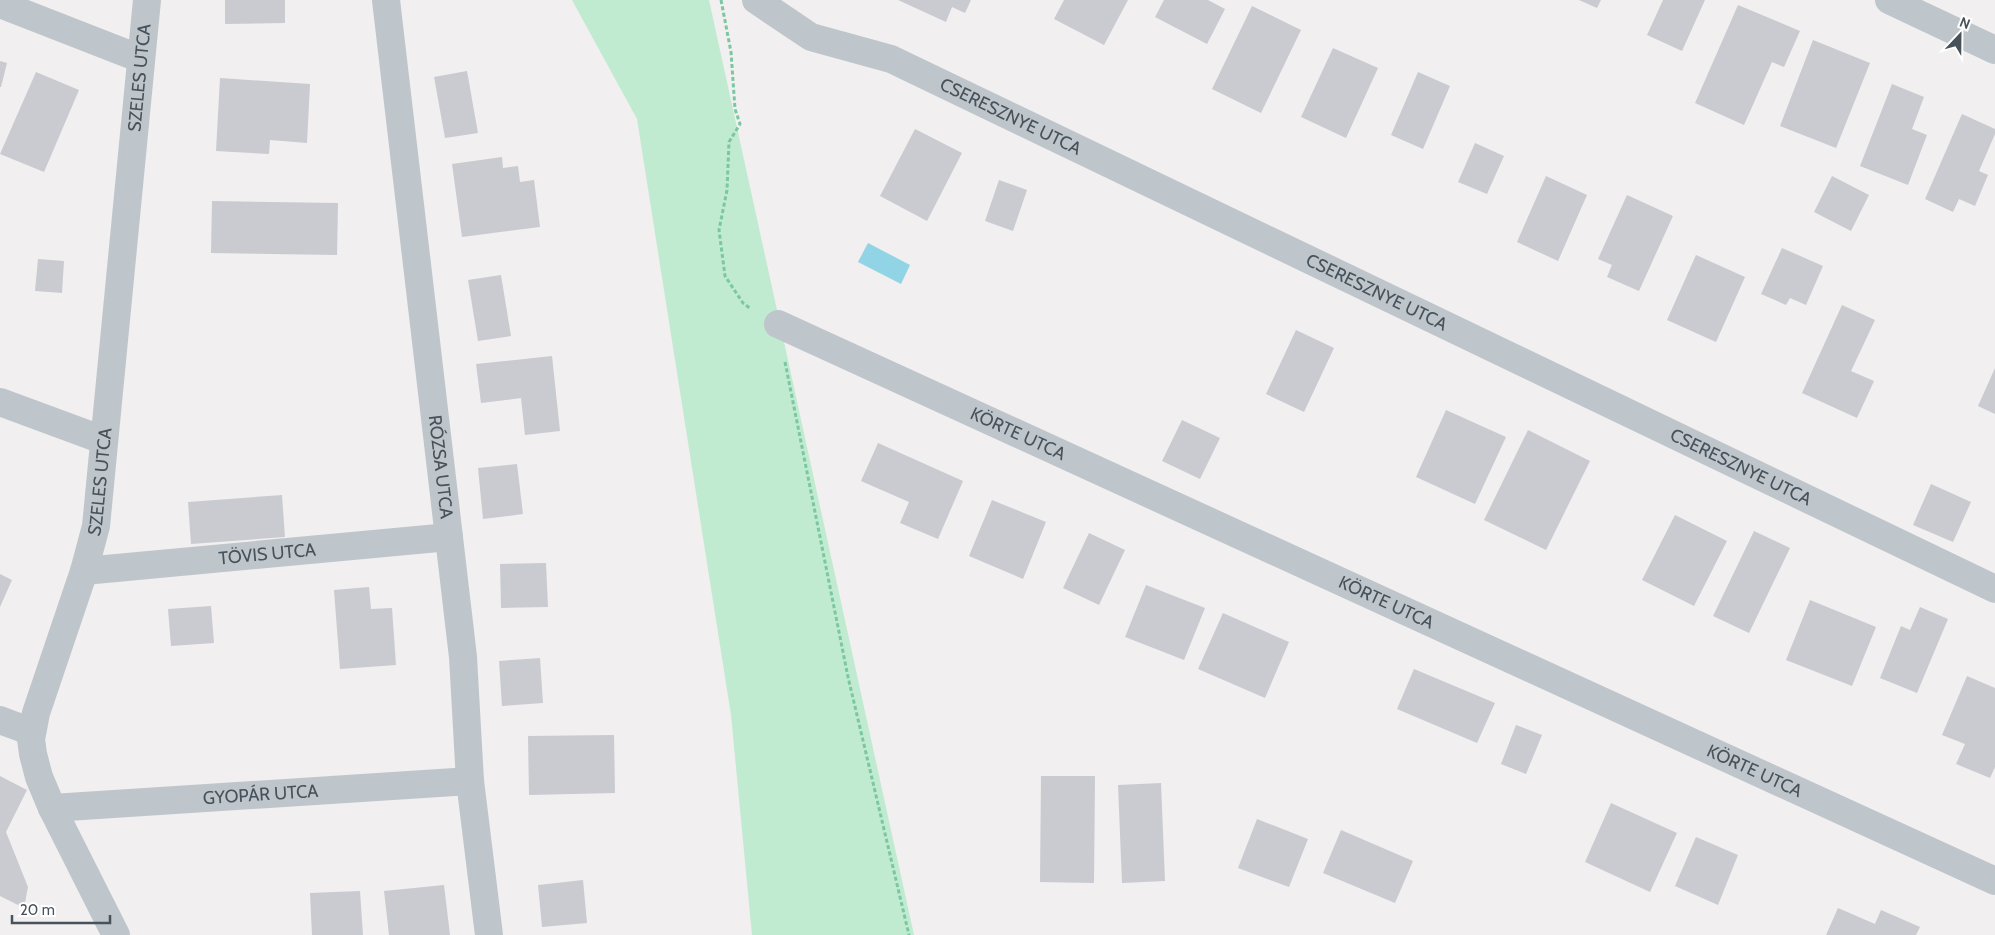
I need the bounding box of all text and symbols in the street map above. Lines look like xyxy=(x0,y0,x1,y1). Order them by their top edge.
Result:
north arrow xyxy=(1935,10,1985,60)
text: N xyxy=(1957,13,1973,33)
street label: SZELES UTCA xyxy=(123,23,156,133)
street label: CSERESZNYE UTCA xyxy=(936,73,1085,160)
street label: CSERESZNYE UTCA xyxy=(1302,249,1451,335)
street label: KÖRTE UTCA xyxy=(967,403,1069,465)
street label: RÓZSA UTCA xyxy=(424,414,458,520)
street label: CSERESZNYE UTCA xyxy=(1667,424,1815,510)
street label: SZELES UTCA xyxy=(83,427,116,538)
street label: TÖVIS UTCA xyxy=(218,538,317,569)
street label: KÖRTE UTCA xyxy=(1335,571,1437,634)
street label: KÖRTE UTCA xyxy=(1704,740,1806,802)
street label: GYOPÁR UTCA xyxy=(202,780,319,809)
scale bar xyxy=(12,892,110,924)
text: 20 m xyxy=(20,901,55,919)

